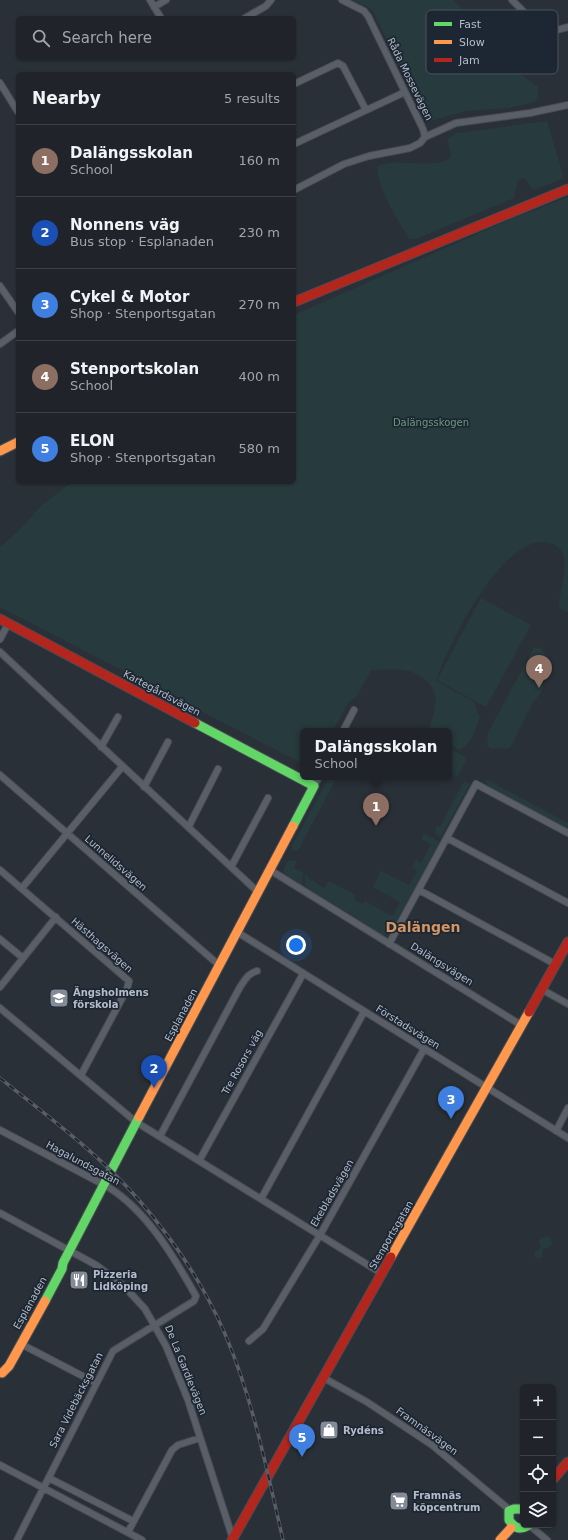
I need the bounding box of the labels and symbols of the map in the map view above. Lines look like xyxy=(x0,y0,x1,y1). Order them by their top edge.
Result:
legend xyxy=(426,10,558,74)
text: Fast xyxy=(459,18,482,31)
street label: Råda Mossevägen xyxy=(385,35,436,122)
text: Slow xyxy=(459,36,485,49)
text: Jam xyxy=(458,54,480,67)
park label: Dalängsskogen xyxy=(393,417,469,428)
pin: 4 xyxy=(526,655,552,688)
street label: Kartegårdsvägen xyxy=(122,667,203,718)
pin: 1 xyxy=(363,793,389,826)
street label: Lunnelidsvägen xyxy=(83,833,149,893)
street label: Hästhagsvägen xyxy=(69,915,135,975)
district label: Dalängen xyxy=(386,919,460,935)
your location xyxy=(286,935,306,955)
street label: Dalängsvägen xyxy=(409,940,475,988)
place label: Ängsholmens förskola xyxy=(73,985,149,1010)
school or university icon: Ängsholmens förskola xyxy=(48,987,70,1009)
street label: Esplanaden xyxy=(163,987,199,1043)
street label: Förstadsvägen xyxy=(374,1003,442,1051)
street label: Tre Rosors väg xyxy=(219,1028,264,1097)
pin: 2 xyxy=(141,1055,167,1088)
pin: 3 xyxy=(438,1086,464,1119)
street label: Hagalundsgatan xyxy=(44,1139,122,1187)
street label: Ekebladsvägen xyxy=(308,1158,356,1228)
street label: Stenportsgatan xyxy=(367,1199,415,1271)
restaurant icon: Pizzeria Lidköping xyxy=(68,1269,90,1291)
place label: Pizzeria Lidköping xyxy=(93,1269,148,1292)
street label: Esplanaden xyxy=(11,1275,49,1331)
street label: De La Gardievägen xyxy=(163,1323,209,1417)
street label: Sara Videbäcksgatan xyxy=(47,1350,105,1450)
street label: Framnäsvägen xyxy=(394,1405,460,1457)
shop icon: Rydéns xyxy=(318,1419,340,1441)
pin: 5 xyxy=(289,1424,315,1457)
place label: Rydéns xyxy=(343,1425,384,1436)
supermarket icon: Framnäs köpcentrum xyxy=(388,1490,410,1512)
place label: Framnäs köpcentrum xyxy=(413,1490,481,1513)

